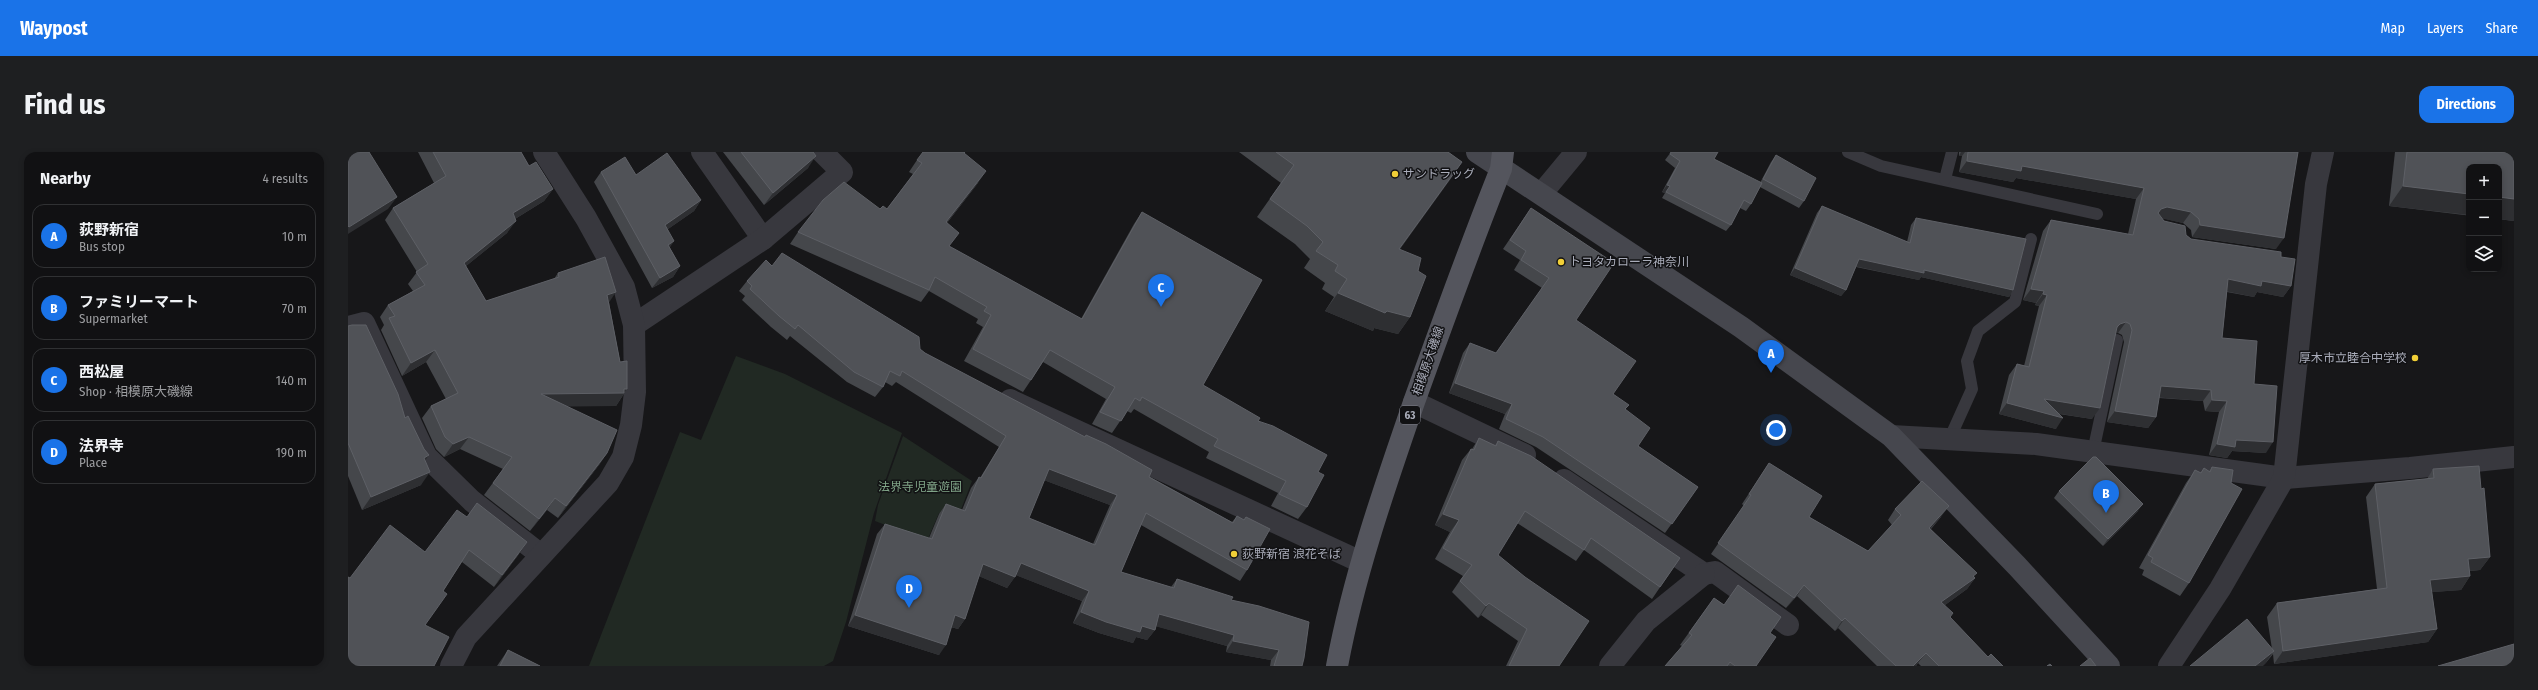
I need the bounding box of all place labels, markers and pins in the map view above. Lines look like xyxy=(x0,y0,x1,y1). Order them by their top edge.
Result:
place label: サンドラッグ xyxy=(1403,167,1475,181)
marker: サンドラッグ xyxy=(1390,169,1400,179)
place label: トヨタカローラ神奈川 xyxy=(1569,255,1689,269)
marker: トヨタカローラ神奈川 xyxy=(1556,257,1566,267)
pin: C xyxy=(1148,274,1174,307)
pin: A xyxy=(1758,340,1784,373)
place label: 厚木市立睦合中学校 xyxy=(2299,351,2407,365)
marker: 厚木市立睦合中学校 xyxy=(2410,353,2420,363)
pin: B xyxy=(2093,480,2119,513)
place label: 荻野新宿 浪花そば xyxy=(1242,547,1341,561)
marker: 荻野新宿 浪花そば xyxy=(1229,549,1239,559)
pin: D xyxy=(896,575,922,608)

